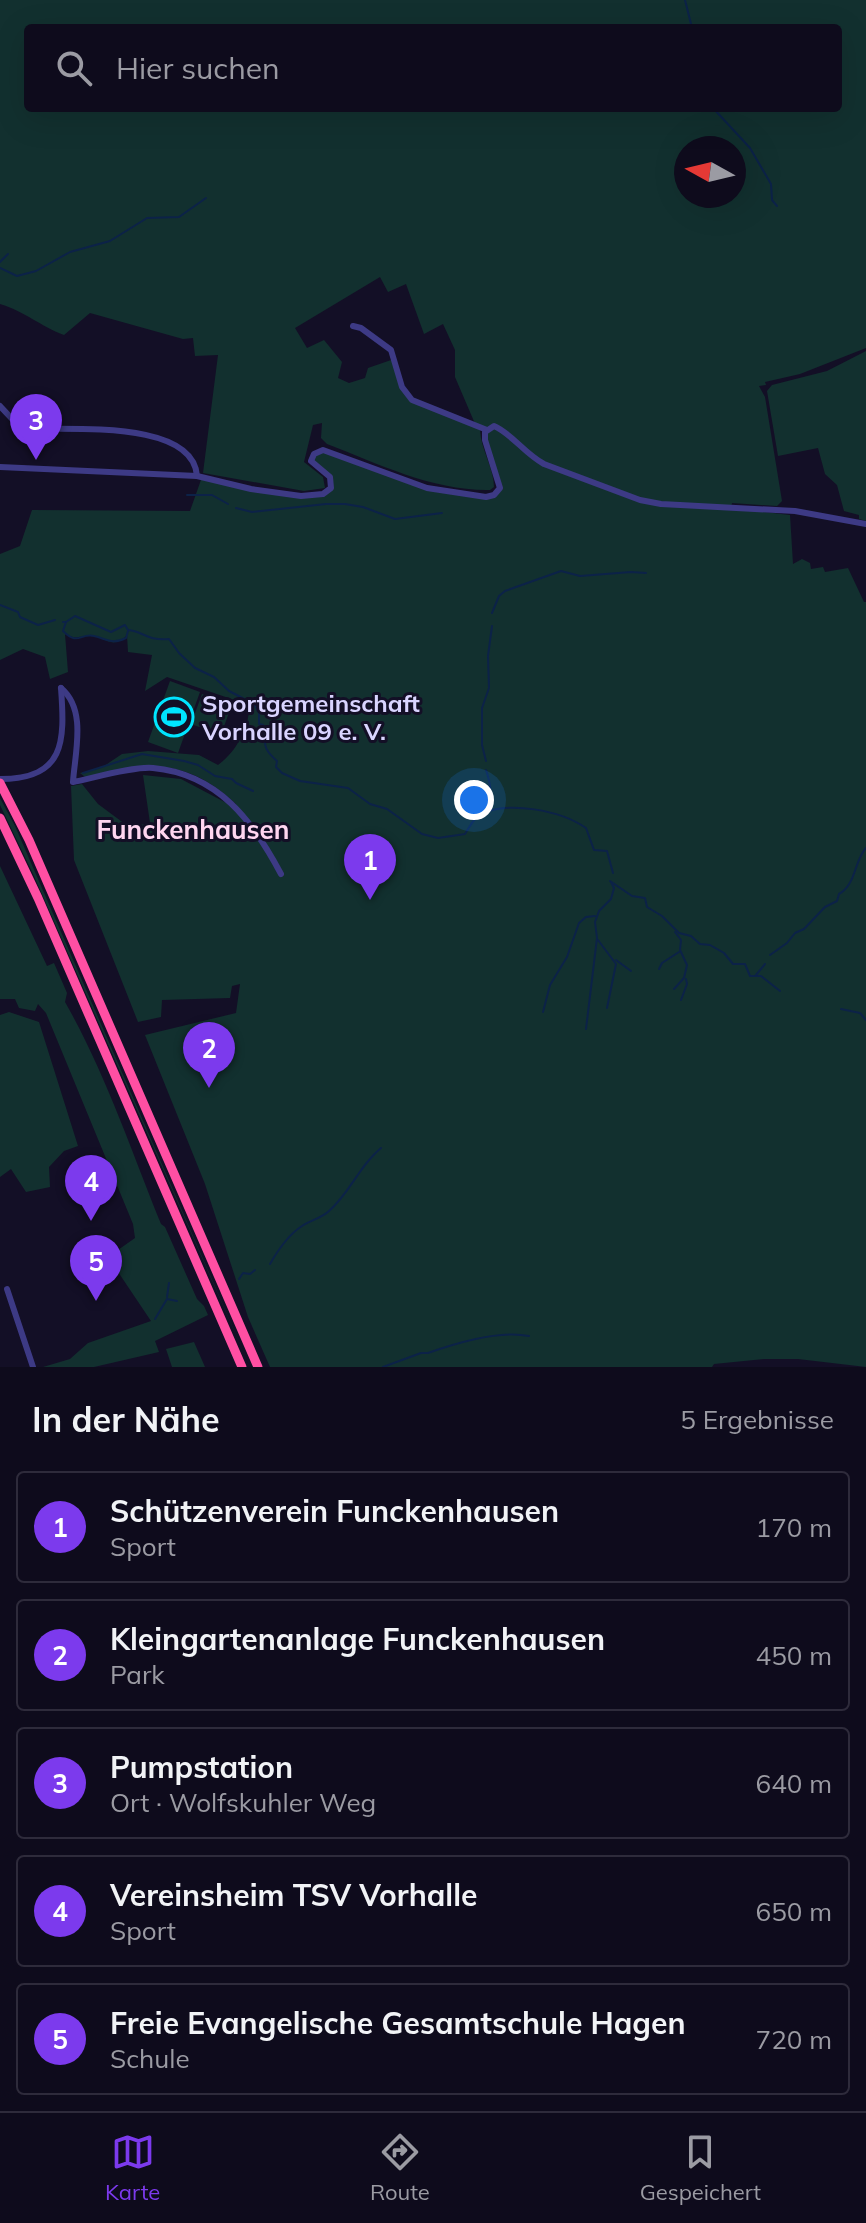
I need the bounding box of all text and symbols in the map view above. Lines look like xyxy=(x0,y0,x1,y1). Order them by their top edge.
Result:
search box xyxy=(24,24,842,112)
icon: search xyxy=(52,46,96,90)
text: Hier suchen xyxy=(116,49,280,87)
north arrow xyxy=(674,136,746,208)
pin: 3 xyxy=(10,394,62,460)
place label: Sportgemeinschaft Vorhalle 09 e. V. xyxy=(201,688,420,746)
sports icon: Sportgemeinschaft Vorhalle 09 e. V. xyxy=(153,696,195,738)
your location xyxy=(454,780,494,820)
district label: Funckenhausen xyxy=(96,813,290,846)
pin: 1 xyxy=(344,834,396,900)
pin: 2 xyxy=(183,1022,235,1088)
pin: 4 xyxy=(65,1155,117,1221)
pin: 5 xyxy=(70,1235,122,1301)
text: In der Nähe xyxy=(32,1398,220,1441)
text: 5 Ergebnisse xyxy=(680,1403,834,1436)
text: Schützenverein Funckenhausen xyxy=(110,1492,559,1530)
text: 1 xyxy=(52,1511,68,1544)
text: 170 m xyxy=(756,1511,832,1544)
text: Sport xyxy=(110,1530,176,1563)
text: Kleingartenanlage Funckenhausen xyxy=(110,1620,605,1658)
text: 2 xyxy=(52,1639,68,1672)
text: 450 m xyxy=(756,1639,832,1672)
text: Park xyxy=(110,1658,165,1691)
text: Pumpstation xyxy=(110,1748,293,1786)
text: 3 xyxy=(52,1767,68,1800)
text: 640 m xyxy=(756,1767,832,1800)
text: Ort · Wolfskuhler Weg xyxy=(110,1786,376,1819)
text: Vereinsheim TSV Vorhalle xyxy=(110,1876,477,1914)
text: 4 xyxy=(52,1895,68,1928)
text: 650 m xyxy=(756,1895,832,1928)
text: Sport xyxy=(110,1914,176,1947)
text: Freie Evangelische Gesamtschule Hagen xyxy=(110,2004,686,2042)
text: 5 xyxy=(52,2023,68,2056)
text: 720 m xyxy=(756,2023,832,2056)
text: Schule xyxy=(110,2042,190,2075)
tab: Karte xyxy=(105,2130,160,2206)
tab: Route xyxy=(370,2130,430,2206)
tab: Gespeichert xyxy=(640,2130,761,2206)

